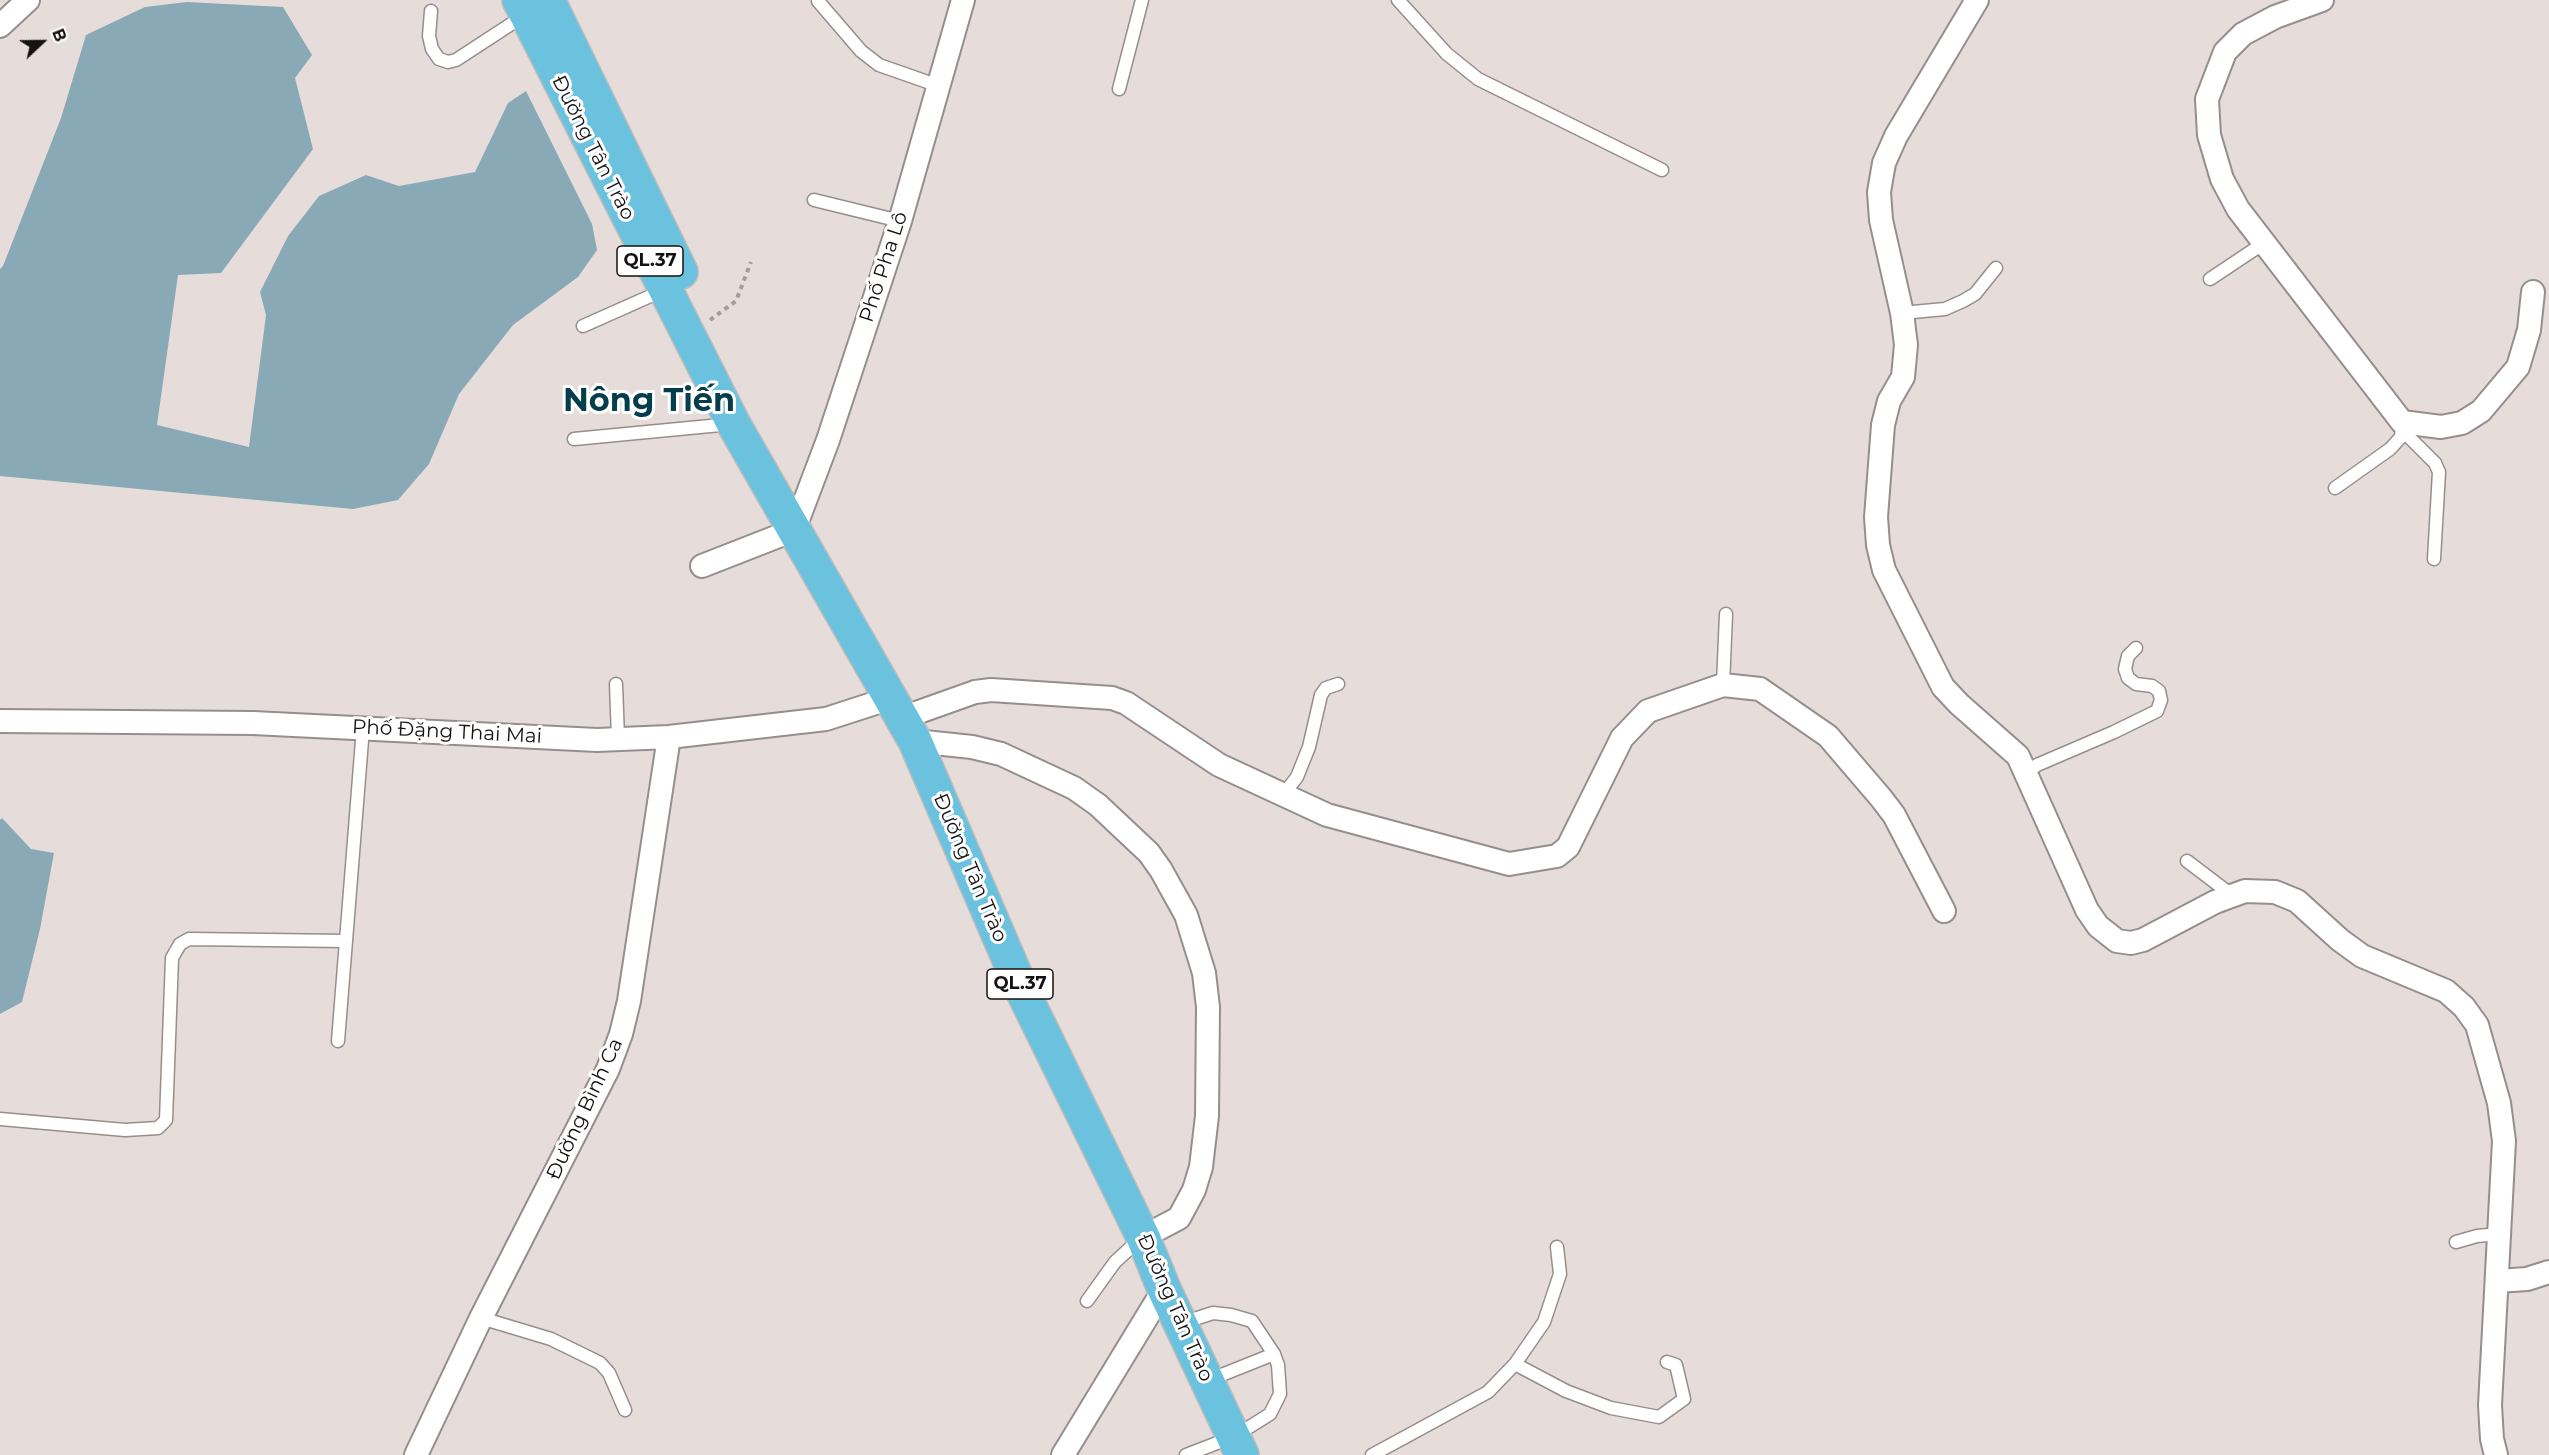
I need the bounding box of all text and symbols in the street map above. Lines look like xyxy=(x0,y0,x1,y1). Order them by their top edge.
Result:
north arrow xyxy=(12,12,72,72)
text: B xyxy=(48,26,70,44)
street label: Đường Tân Trào xyxy=(546,72,640,224)
street label: Phố Pha Lô xyxy=(855,209,913,325)
road number: QL.37 xyxy=(617,246,683,276)
district label: Nông Tiến xyxy=(563,383,735,421)
street label: Phố Đặng Thai Mai xyxy=(351,715,543,749)
street label: Đường Tân Trào xyxy=(928,790,1012,946)
road number: QL.37 xyxy=(987,969,1053,999)
street label: Đường Bình Ca xyxy=(542,1034,628,1184)
street label: Đường Tân Trào xyxy=(1132,1230,1218,1386)

